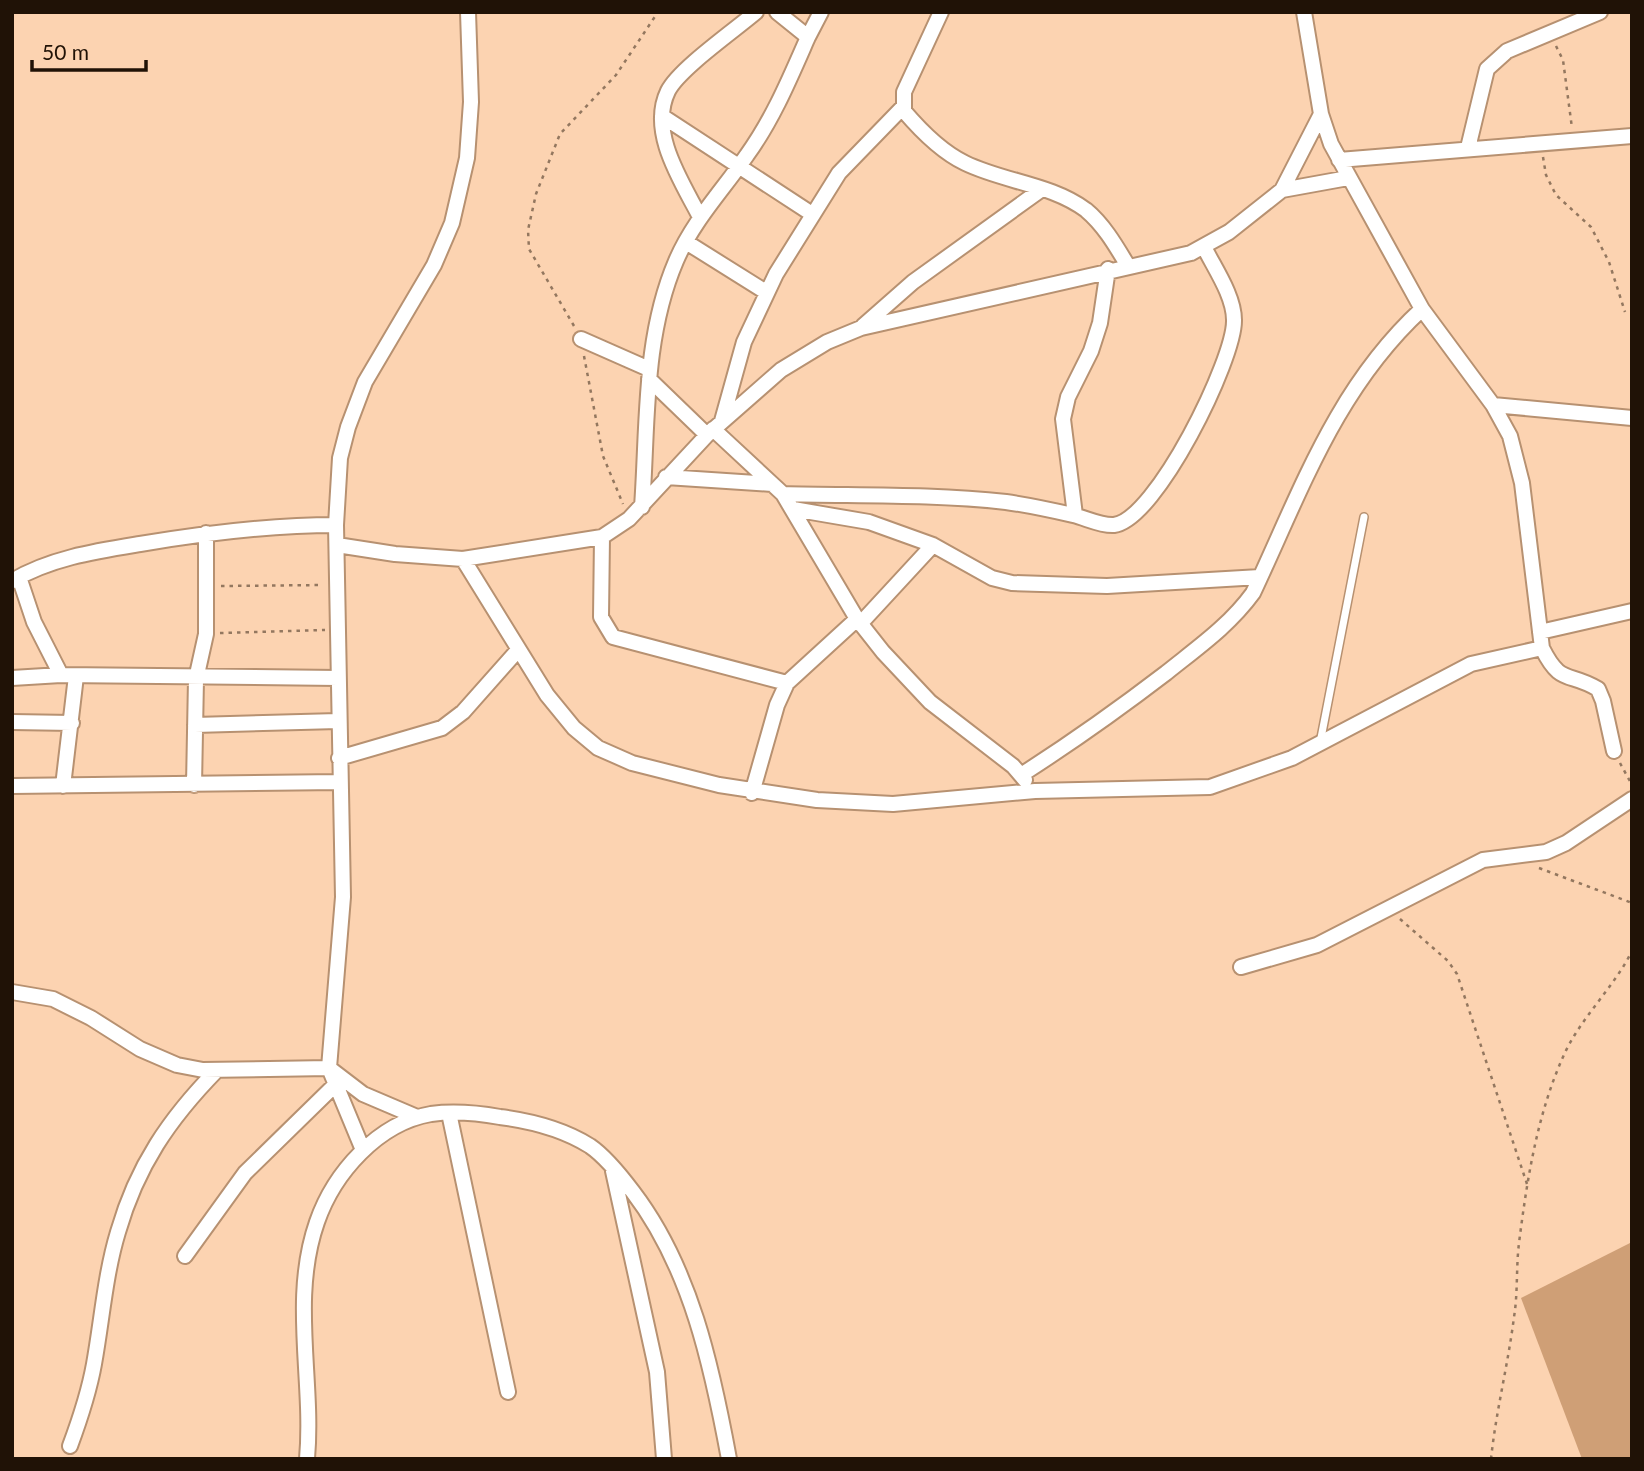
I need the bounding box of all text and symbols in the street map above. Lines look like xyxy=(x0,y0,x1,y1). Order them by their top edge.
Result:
scale bar xyxy=(32,28,145,72)
text: 50 m xyxy=(42,39,89,64)

